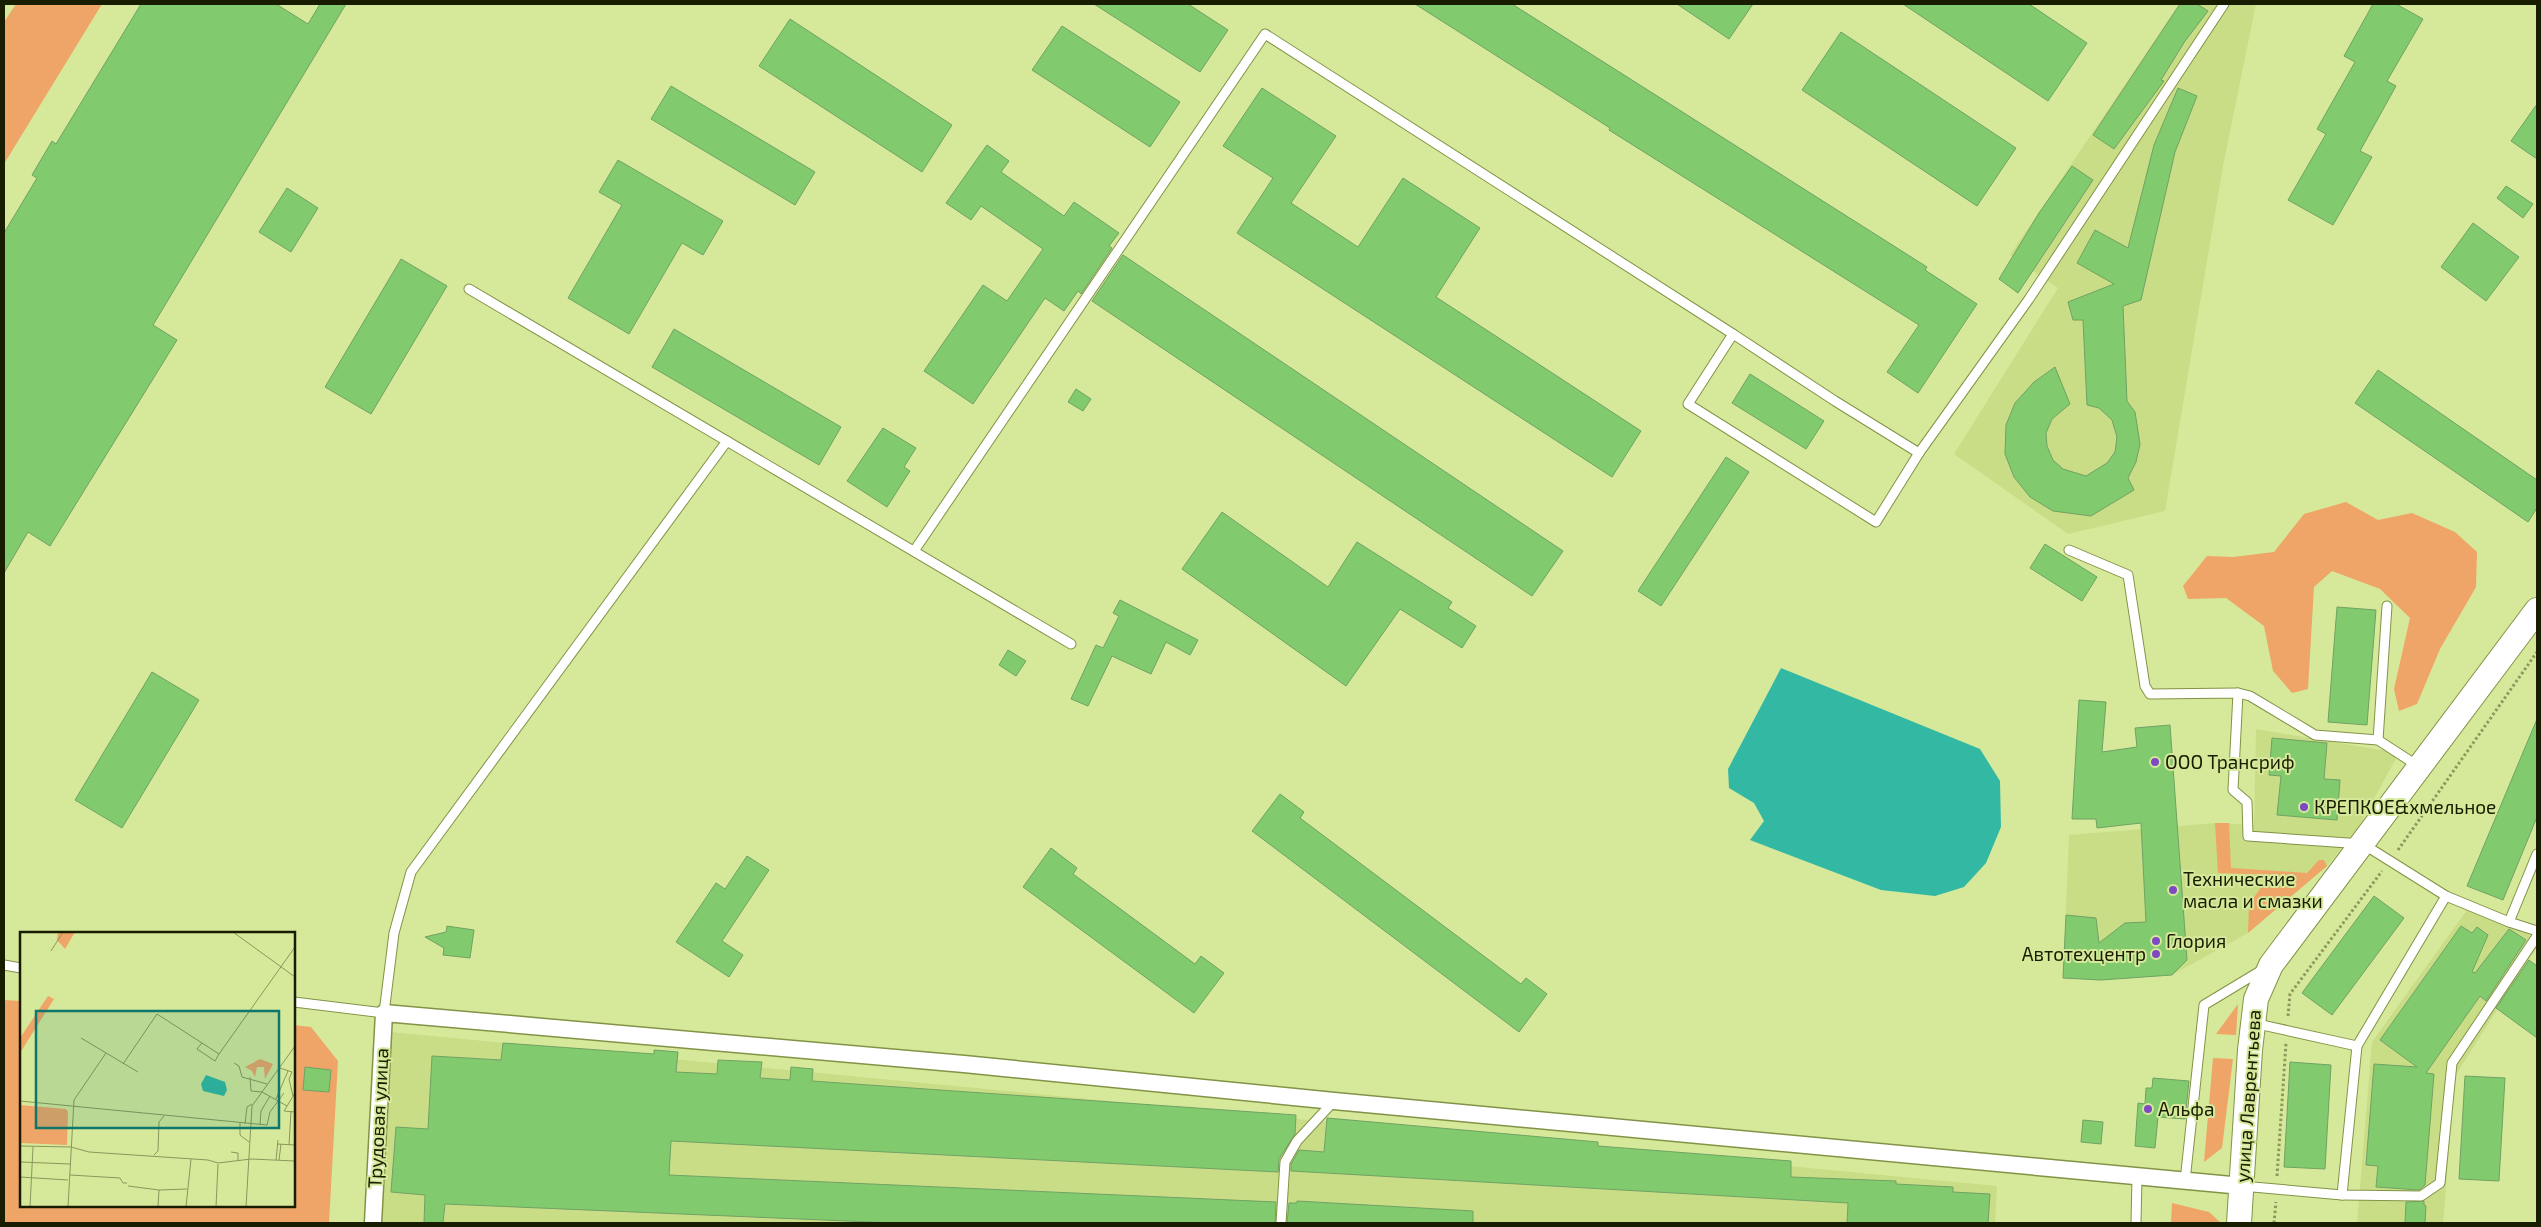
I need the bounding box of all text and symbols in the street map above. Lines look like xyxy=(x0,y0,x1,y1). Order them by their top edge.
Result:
place label: ООО Трансриф xyxy=(2165,750,2295,773)
marker: ООО Трансриф xyxy=(2149,756,2161,768)
place label: КРЕПКОЕ&хмельное xyxy=(2314,795,2496,818)
marker: КРЕПКОЕ&хмельное xyxy=(2298,801,2310,813)
place label: Технические масла и смазки xyxy=(2183,867,2323,912)
marker: Технические масла и смазки xyxy=(2167,884,2179,896)
place label: Глория xyxy=(2166,929,2226,952)
inset map xyxy=(20,932,295,1207)
marker: Глория xyxy=(2150,935,2162,947)
place label: Автотехцентр xyxy=(2022,942,2146,965)
marker: Автотехцентр xyxy=(2150,948,2162,960)
street label: улица Лаврентьева xyxy=(2230,1009,2266,1183)
street label: Трудовая улица xyxy=(362,1047,394,1189)
place label: Альфа xyxy=(2158,1097,2214,1120)
marker: Альфа xyxy=(2142,1103,2154,1115)

